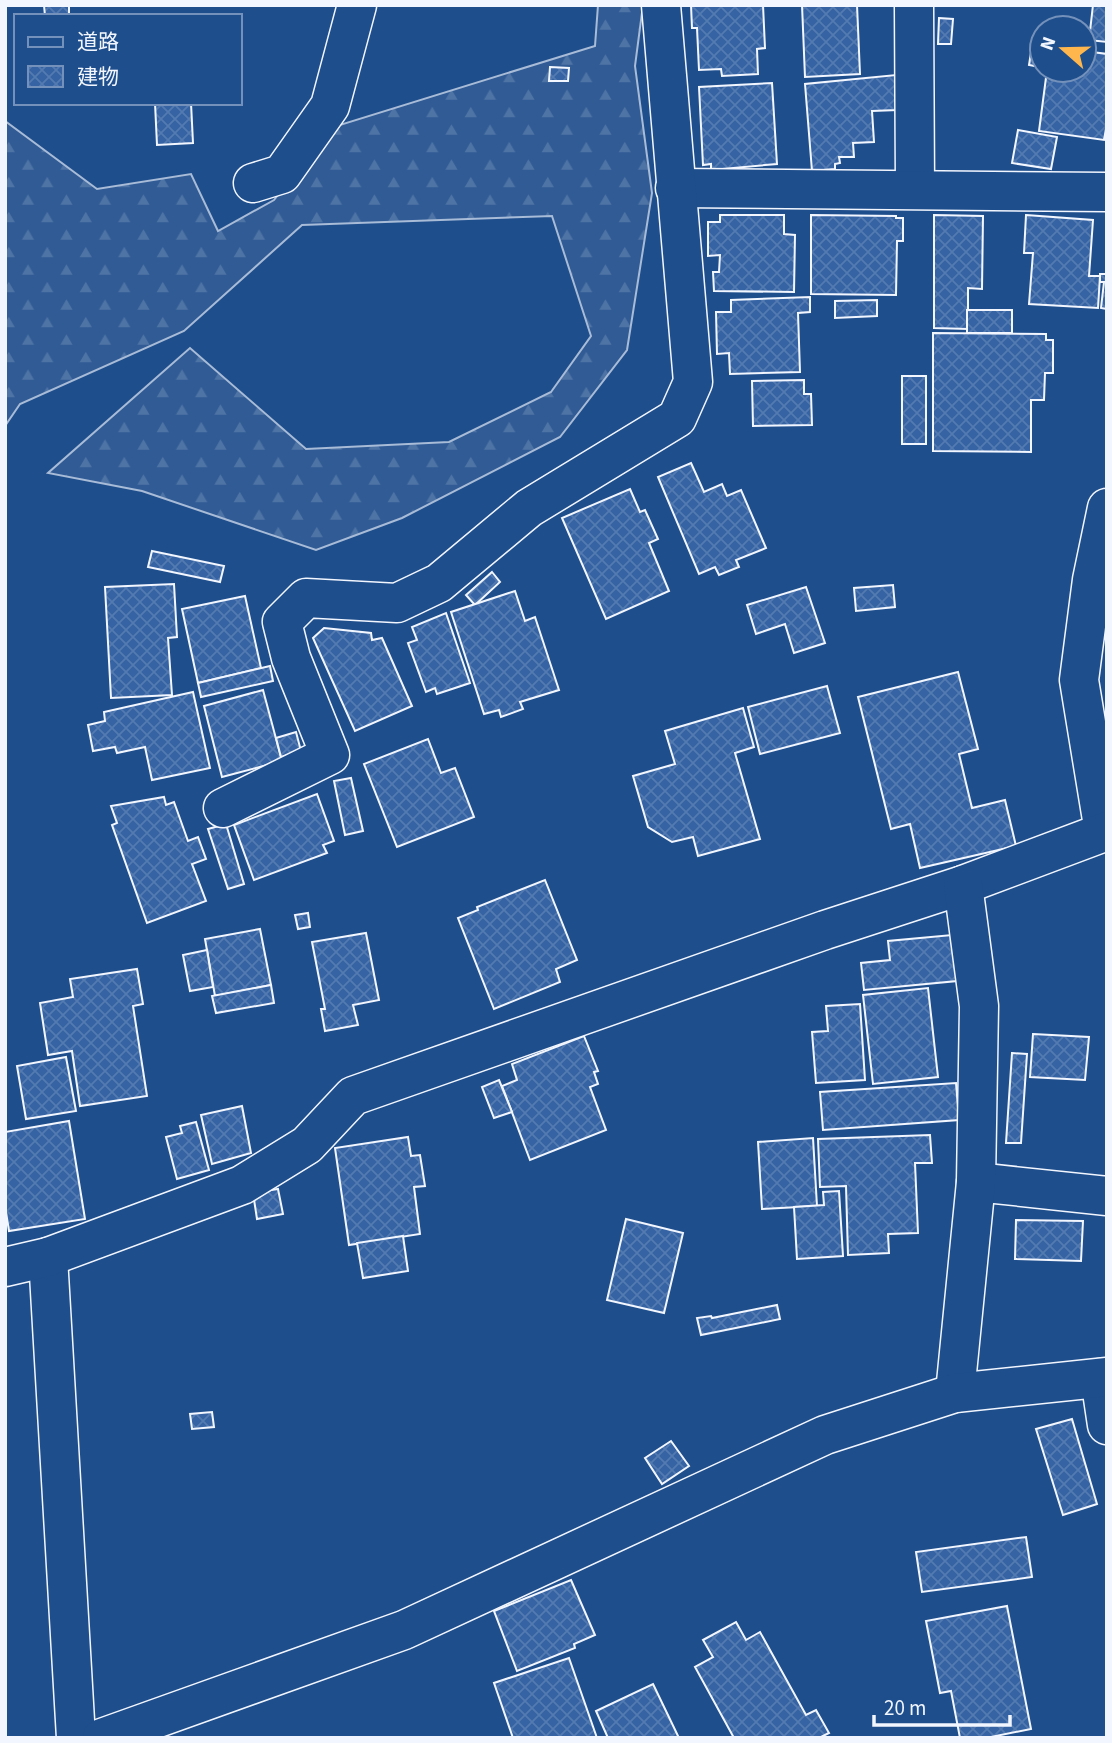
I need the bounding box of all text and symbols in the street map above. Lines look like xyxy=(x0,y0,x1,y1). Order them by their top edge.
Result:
legend xyxy=(14,14,242,105)
north arrow xyxy=(1028,14,1098,84)
text: 道路 xyxy=(77,27,119,57)
text: N xyxy=(1034,33,1063,54)
text: 建物 xyxy=(77,62,119,92)
scale bar xyxy=(874,1684,1010,1728)
text: 20 m xyxy=(884,1693,926,1723)

